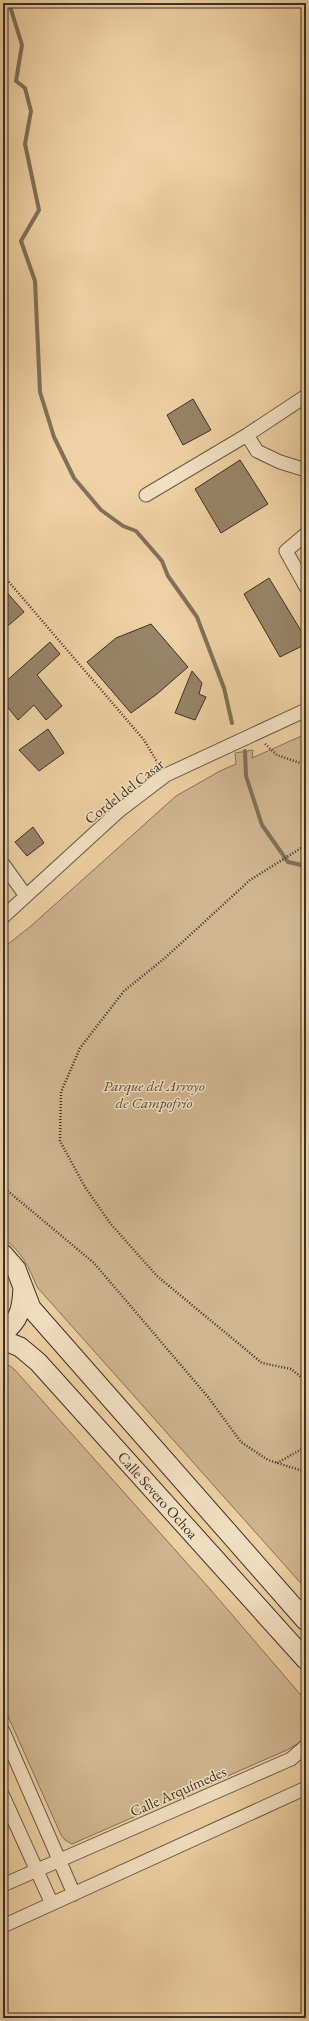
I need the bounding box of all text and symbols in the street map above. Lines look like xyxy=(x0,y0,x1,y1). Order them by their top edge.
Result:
street label: Cordel del Casar xyxy=(80,754,168,828)
park label: Parque del Arroyo de Campofrío xyxy=(103,1076,205,1112)
street label: Calle Severo Ochoa xyxy=(114,1447,202,1543)
street label: Calle Arquímedes xyxy=(127,1761,229,1821)

